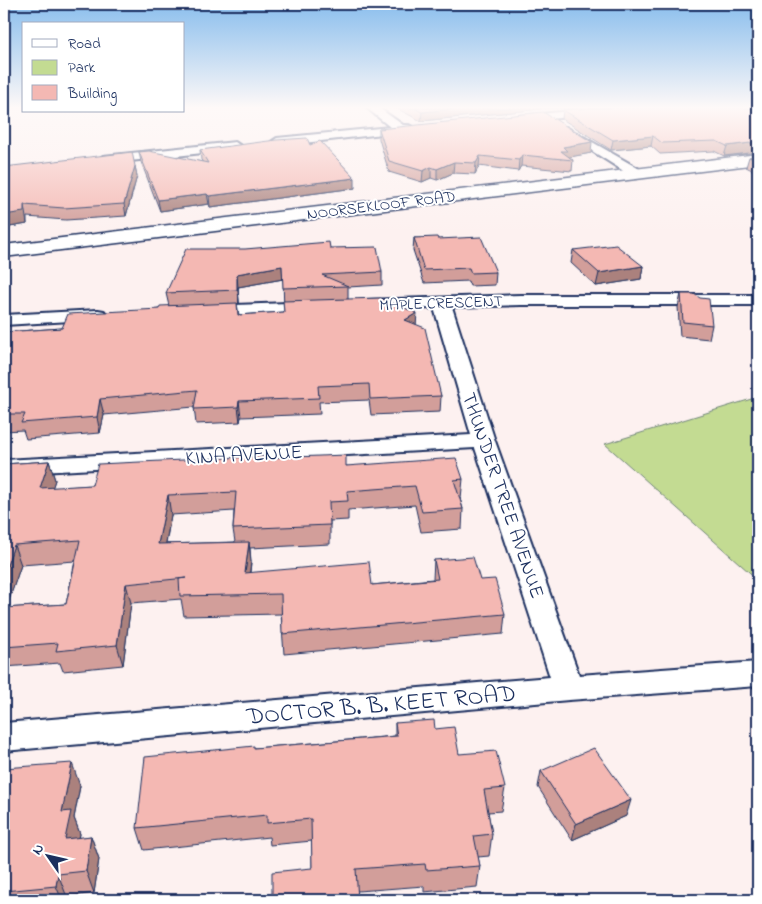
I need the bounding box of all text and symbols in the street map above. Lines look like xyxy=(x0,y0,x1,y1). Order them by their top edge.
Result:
legend xyxy=(22,22,185,112)
text: Road xyxy=(68,33,101,55)
text: Park xyxy=(68,57,96,79)
text: Building xyxy=(67,83,117,106)
street label: NOORSEKLOOF ROAD xyxy=(306,185,457,227)
street label: MAPLE CRESCENT xyxy=(379,290,503,318)
street label: THUNDER TREE AVENUE xyxy=(453,389,550,603)
street label: KINA AVENUE xyxy=(185,439,303,474)
street label: DOCTOR B. B. KEET ROAD xyxy=(244,677,517,736)
north arrow xyxy=(22,832,72,882)
text: N xyxy=(27,840,50,859)

